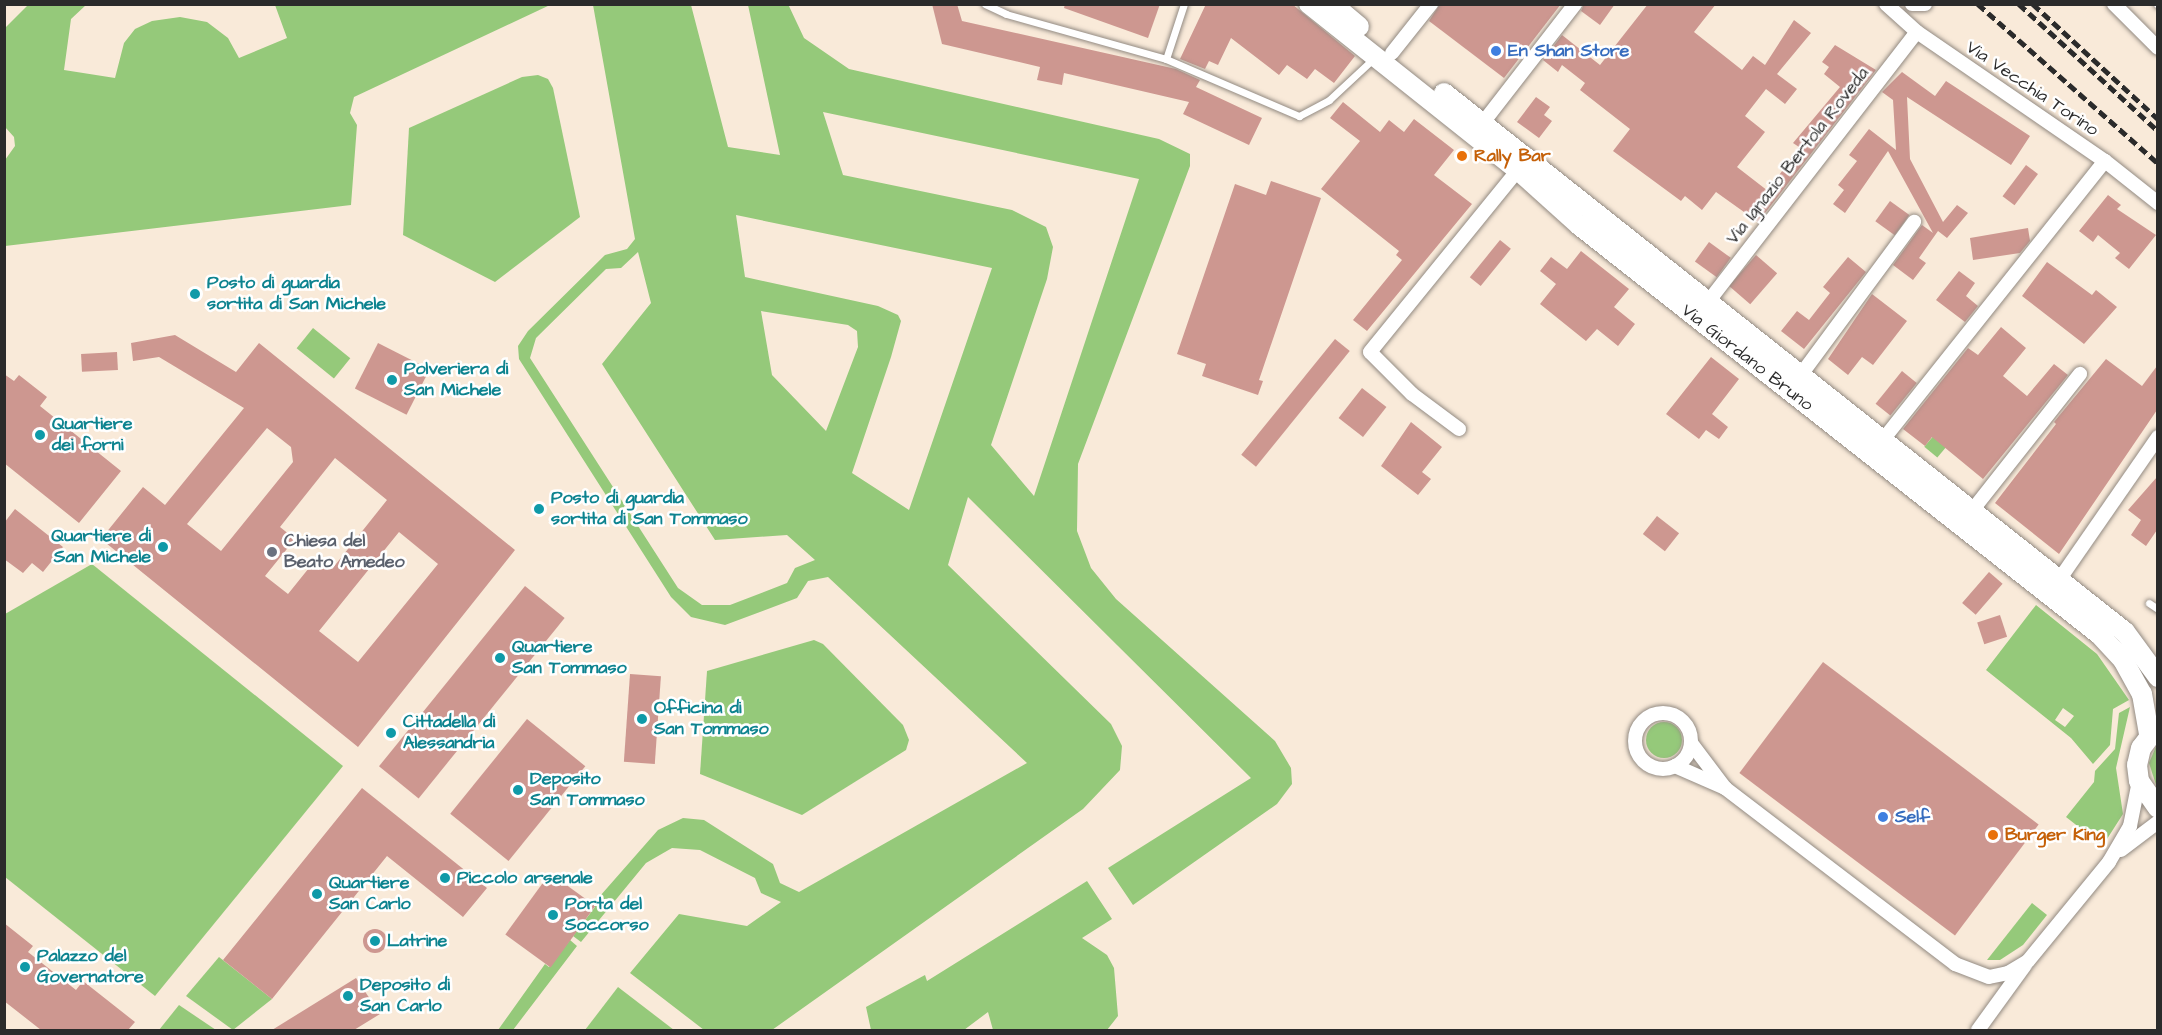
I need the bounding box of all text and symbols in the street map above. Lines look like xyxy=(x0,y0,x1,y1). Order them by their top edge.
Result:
street label: Via Vecchia Torino xyxy=(1962,37,2102,141)
place label: En Shan Store xyxy=(1508,40,1629,62)
marker: En Shan Store xyxy=(1489,44,1503,58)
street label: Via Ignazio Bertola Roveda xyxy=(1722,63,1874,249)
place label: Rally Bar xyxy=(1474,145,1551,167)
marker: Rally Bar xyxy=(1455,149,1469,163)
place label: Posto di guardia sortita di San Michele xyxy=(207,273,386,316)
marker: Posto di guardia sortita di San Michele xyxy=(188,287,202,301)
street label: Via Giordano Bruno xyxy=(1677,300,1817,416)
place label: Polveriera di San Michele xyxy=(404,359,508,401)
marker: Polveriera di San Michele xyxy=(385,373,399,387)
place label: Quartiere dei forni xyxy=(52,414,132,456)
marker: Quartiere dei forni xyxy=(33,428,47,442)
place label: Posto di guardia sortita di San Tommaso xyxy=(551,488,748,530)
marker: Posto di guardia sortita di San Tommaso xyxy=(532,502,546,516)
place label: Quartiere di San Michele xyxy=(51,526,151,568)
place label: Chiesa del Beato Amedeo xyxy=(284,531,405,574)
marker: Quartiere di San Michele xyxy=(156,540,170,554)
marker: Chiesa del Beato Amedeo xyxy=(265,545,279,559)
place label: Quartiere San Tommaso xyxy=(512,637,627,680)
marker: Quartiere San Tommaso xyxy=(493,651,507,665)
place label: Officina di San Tommaso xyxy=(654,698,769,740)
place label: Cittadella di Alessandria xyxy=(403,712,495,754)
marker: Officina di San Tommaso xyxy=(635,712,649,726)
marker: Cittadella di Alessandria xyxy=(384,726,398,740)
place label: Deposito San Tommaso xyxy=(530,769,645,812)
marker: Deposito San Tommaso xyxy=(511,783,525,797)
place label: Self xyxy=(1895,806,1930,828)
marker: Self xyxy=(1876,810,1890,824)
place label: Burger King xyxy=(2005,824,2105,846)
marker: Burger King xyxy=(1986,828,2000,842)
place label: Piccolo arsenale xyxy=(457,867,593,889)
marker: Piccolo arsenale xyxy=(438,871,452,885)
place label: Quartiere San Carlo xyxy=(329,873,411,916)
marker: Quartiere San Carlo xyxy=(310,887,324,901)
place label: Porta del Soccorso xyxy=(565,894,649,936)
marker: Porta del Soccorso xyxy=(546,908,560,922)
place label: Latrine xyxy=(387,930,447,952)
marker: Latrine xyxy=(368,934,382,948)
place label: Palazzo del Governatore xyxy=(37,946,144,988)
marker: Palazzo del Governatore xyxy=(18,960,32,974)
place label: Deposito di San Carlo xyxy=(360,975,450,1018)
marker: Deposito di San Carlo xyxy=(341,989,355,1003)

